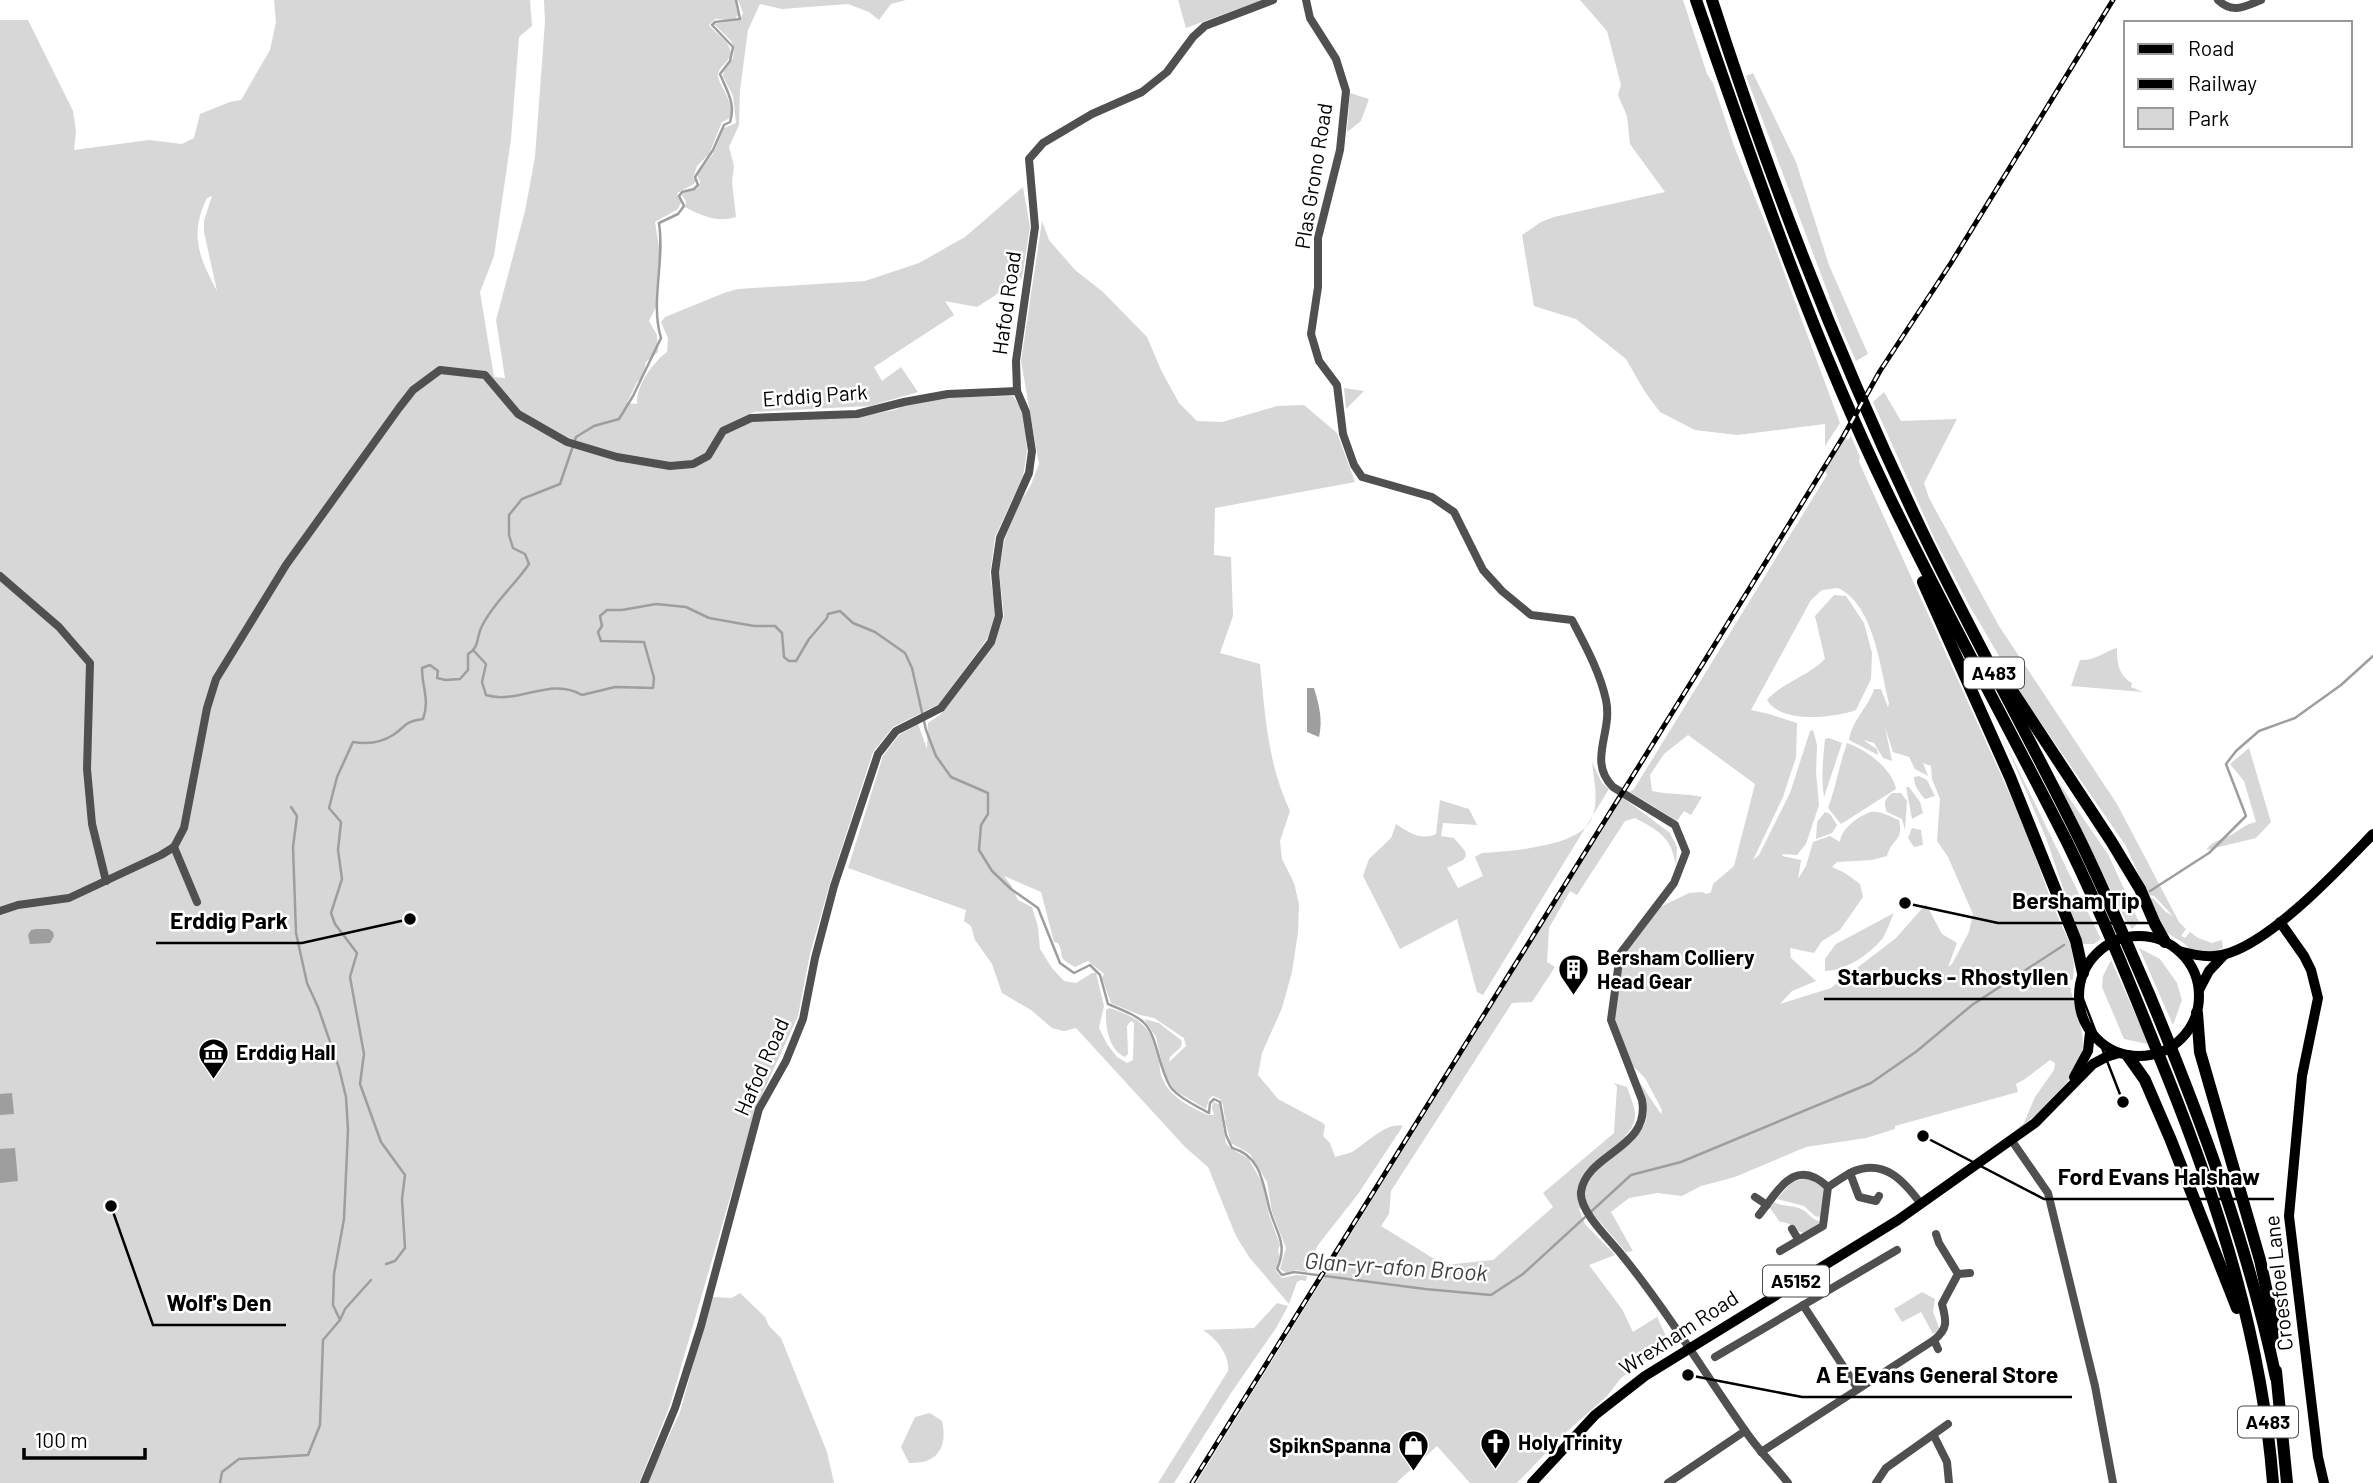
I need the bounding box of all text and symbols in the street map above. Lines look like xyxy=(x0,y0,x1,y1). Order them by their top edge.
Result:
legend xyxy=(2124,21,2352,147)
text: Road xyxy=(2188,35,2234,60)
text: Railway xyxy=(2188,70,2257,95)
street label: Plas Grono Road xyxy=(1289,101,1336,251)
text: Park xyxy=(2188,105,2229,130)
street label: Hafod Road xyxy=(986,249,1025,356)
street label: Erddig Park xyxy=(762,378,868,411)
road number: A483 xyxy=(1964,658,2024,688)
callout: Bersham Tip xyxy=(1998,879,2154,923)
text: Bersham Tip xyxy=(2012,886,2140,914)
callout: Erddig Park xyxy=(156,899,302,943)
text: Erddig Park xyxy=(170,906,288,934)
place label: Bersham Colliery Head Gear xyxy=(1597,944,1755,993)
building icon: Bersham Colliery Head Gear xyxy=(1557,953,1591,997)
callout: Starbucks - Rhostyllen xyxy=(1824,955,2083,999)
text: Starbucks - Rhostyllen xyxy=(1837,962,2069,990)
street label: Hafod Road xyxy=(728,1014,793,1119)
museum icon: Erddig Hall xyxy=(196,1036,230,1080)
place label: Erddig Hall xyxy=(236,1039,336,1064)
callout: Ford Evans Halshaw xyxy=(2044,1155,2274,1199)
text: Ford Evans Halshaw xyxy=(2058,1162,2260,1190)
street label: Croesfoel Lane xyxy=(2258,1214,2297,1352)
water label: Glan-yr-afon Brook xyxy=(1304,1246,1489,1286)
road number: A5152 xyxy=(1763,1266,1829,1296)
callout: Wolf's Den xyxy=(153,1281,286,1325)
street label: Wrexham Road xyxy=(1614,1284,1742,1379)
text: Wolf's Den xyxy=(166,1288,272,1316)
callout: A E Evans General Store xyxy=(1802,1353,2072,1397)
text: A E Evans General Store xyxy=(1816,1360,2058,1388)
road number: A483 xyxy=(2238,1406,2298,1438)
scale bar xyxy=(24,1416,145,1460)
church icon: Holy Trinity xyxy=(1478,1426,1512,1470)
text: 100 m xyxy=(35,1427,88,1452)
shop icon: SpiknSpanna xyxy=(1397,1429,1431,1473)
place label: Holy Trinity xyxy=(1518,1429,1623,1454)
place label: SpiknSpanna xyxy=(1269,1432,1391,1457)

